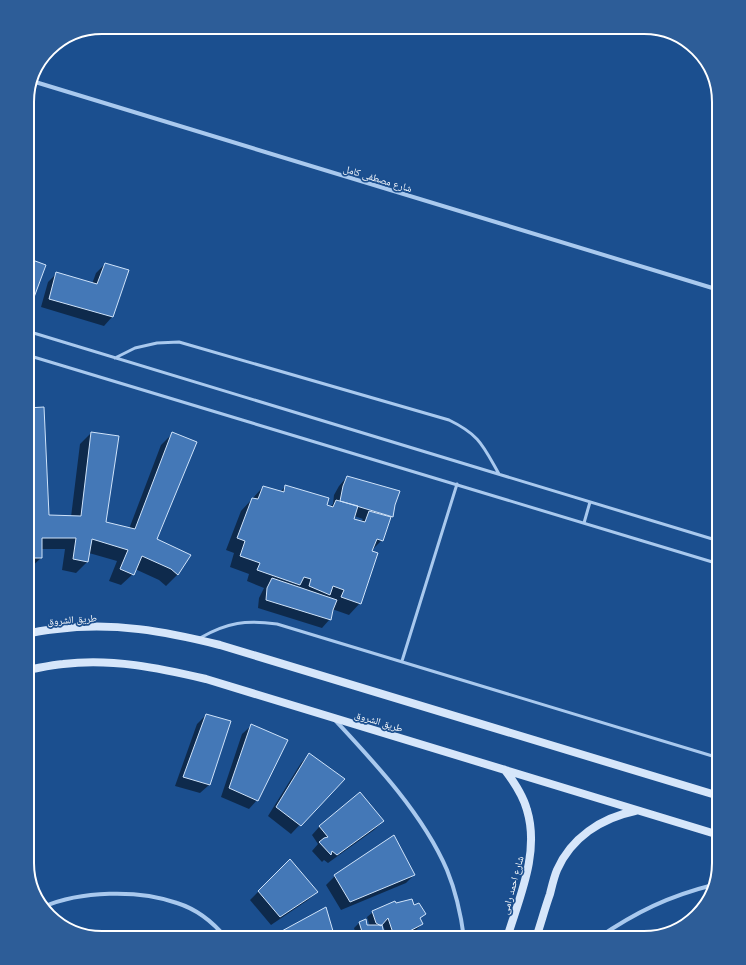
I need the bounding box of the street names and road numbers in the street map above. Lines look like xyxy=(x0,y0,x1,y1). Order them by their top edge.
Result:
street label: شارع مصطفى كامل xyxy=(342,162,414,195)
street label: طريق الشروق xyxy=(47,611,98,628)
street label: طريق الشروق xyxy=(353,708,405,735)
street label: شارع احمد رامى xyxy=(498,854,527,916)

